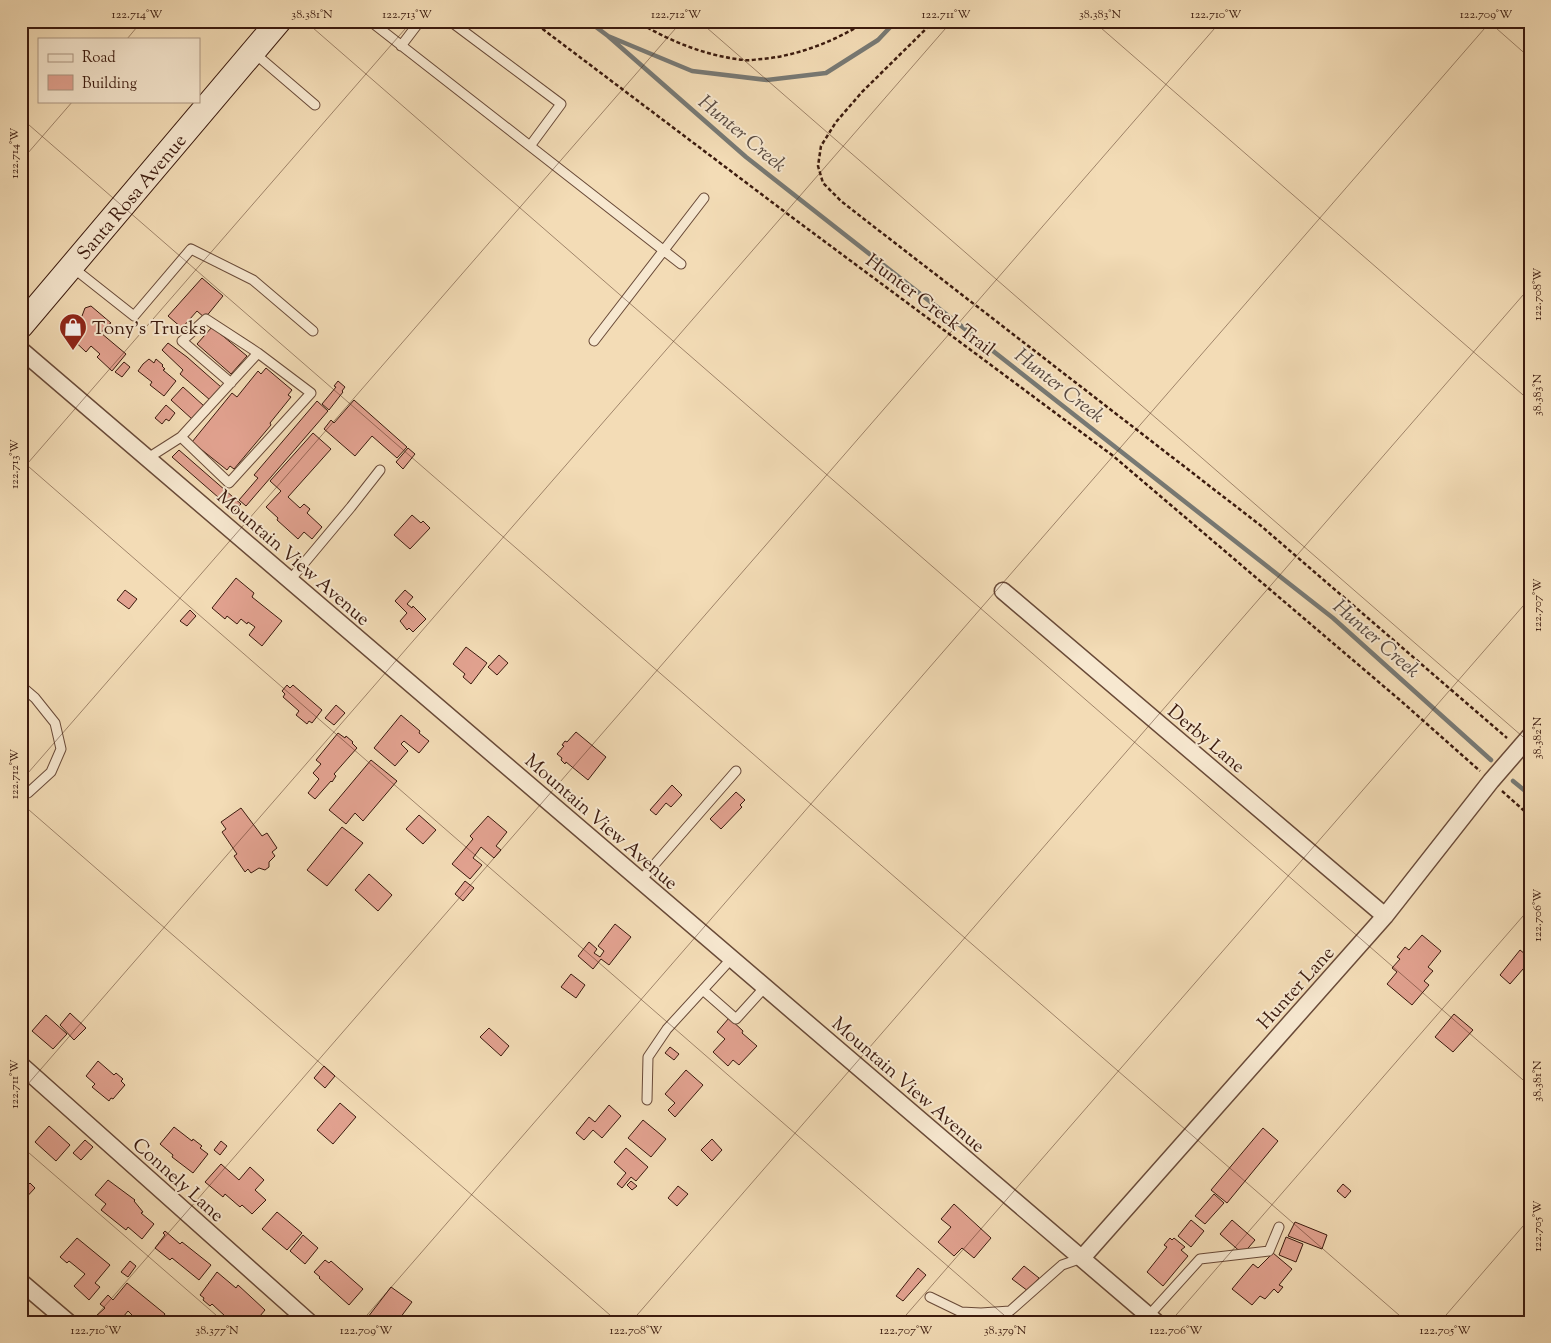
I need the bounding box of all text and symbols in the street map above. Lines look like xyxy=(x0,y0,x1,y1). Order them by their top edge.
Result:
text: 122.714°W xyxy=(112,6,163,24)
text: 38.381°N xyxy=(291,6,333,24)
text: 122.713°W xyxy=(382,6,432,24)
text: 122.712°W xyxy=(651,6,702,24)
text: 122.711°W xyxy=(922,6,971,24)
text: 38.383°N xyxy=(1079,6,1121,24)
text: 122.710°W xyxy=(1191,6,1242,24)
text: 122.709°W xyxy=(1460,6,1513,24)
legend xyxy=(38,38,200,102)
text: Road xyxy=(82,48,116,69)
text: Building xyxy=(82,74,137,95)
water label: Hunter Creek xyxy=(691,89,792,181)
text: 122.714°W xyxy=(6,127,24,178)
street label: Santa Rosa Avenue xyxy=(71,129,194,267)
street label: Hunter Creek Trail xyxy=(859,248,1000,364)
text: 122.708°W xyxy=(1529,267,1547,320)
shop icon: Tony's Trucks xyxy=(58,312,88,351)
place label: Tony's Trucks xyxy=(92,316,206,343)
water label: Hunter Creek xyxy=(1007,342,1110,431)
text: 38.383°N xyxy=(1529,374,1547,416)
text: 122.713°W xyxy=(6,439,24,489)
street label: Mountain View Avenue xyxy=(210,485,375,633)
text: 122.707°W xyxy=(1529,578,1547,631)
water label: Hunter Creek xyxy=(1325,594,1425,686)
street label: Derby Lane xyxy=(1161,699,1250,781)
text: 38.382°N xyxy=(1529,716,1547,759)
text: 122.712°W xyxy=(6,748,24,799)
street label: Mountain View Avenue xyxy=(518,749,683,897)
text: 122.706°W xyxy=(1529,888,1547,941)
street label: Hunter Lane xyxy=(1252,941,1342,1036)
street label: Mountain View Avenue xyxy=(825,1012,990,1160)
text: 122.711°W xyxy=(6,1059,24,1108)
text: 38.381°N xyxy=(1529,1060,1547,1102)
street label: Connely Lane xyxy=(126,1132,229,1229)
text: 122.705°W xyxy=(1529,1200,1547,1252)
text: 122.710°W xyxy=(71,1322,122,1340)
text: 38.377°N xyxy=(195,1322,239,1340)
text: 122.709°W xyxy=(340,1322,393,1340)
text: 122.708°W xyxy=(610,1322,663,1340)
text: 122.707°W xyxy=(880,1322,933,1340)
text: 38.379°N xyxy=(984,1322,1027,1340)
text: 122.706°W xyxy=(1150,1322,1203,1340)
text: 122.705°W xyxy=(1419,1322,1471,1340)

